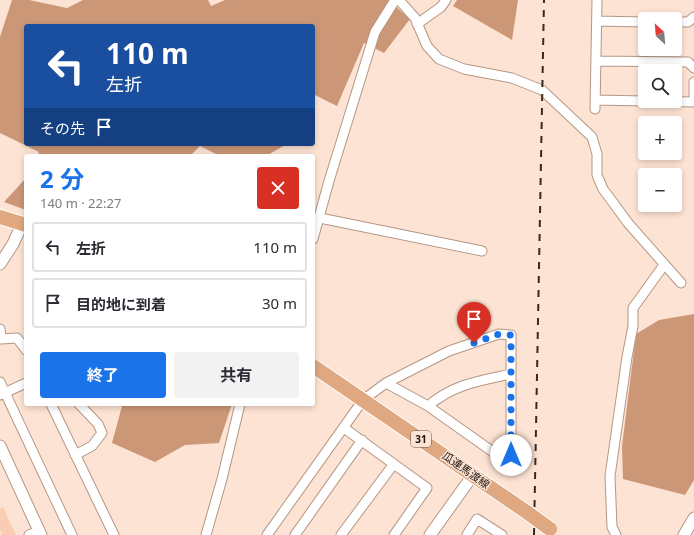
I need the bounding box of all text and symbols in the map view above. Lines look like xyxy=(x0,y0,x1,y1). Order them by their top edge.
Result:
north arrow xyxy=(638,12,682,56)
map controls xyxy=(638,12,682,212)
text: 110 m xyxy=(106,34,189,72)
icon: left xyxy=(40,40,92,92)
button: search xyxy=(638,64,682,108)
text: 左折 xyxy=(106,72,142,96)
icon: arrive xyxy=(93,116,115,138)
button: + xyxy=(638,116,682,160)
text: その先 xyxy=(40,118,85,138)
text: 2 分 xyxy=(40,162,84,195)
button: close xyxy=(257,167,299,209)
button: − xyxy=(638,168,682,212)
text: 140 m · 22:27 xyxy=(40,194,121,212)
icon: left xyxy=(42,236,64,258)
text: 110 m xyxy=(253,237,297,257)
text: 左折 xyxy=(76,238,106,258)
icon: arrive xyxy=(42,292,64,314)
text: 30 m xyxy=(262,293,297,313)
text: 目的地に到着 xyxy=(76,294,166,314)
pin xyxy=(457,302,491,343)
icon: arrive xyxy=(463,308,485,330)
button: 終了 xyxy=(40,352,166,398)
button: 共有 xyxy=(174,352,299,398)
road number: 31 xyxy=(411,431,431,447)
position arrow xyxy=(490,434,532,476)
street label: 瓜連馬渡線 xyxy=(439,448,493,492)

